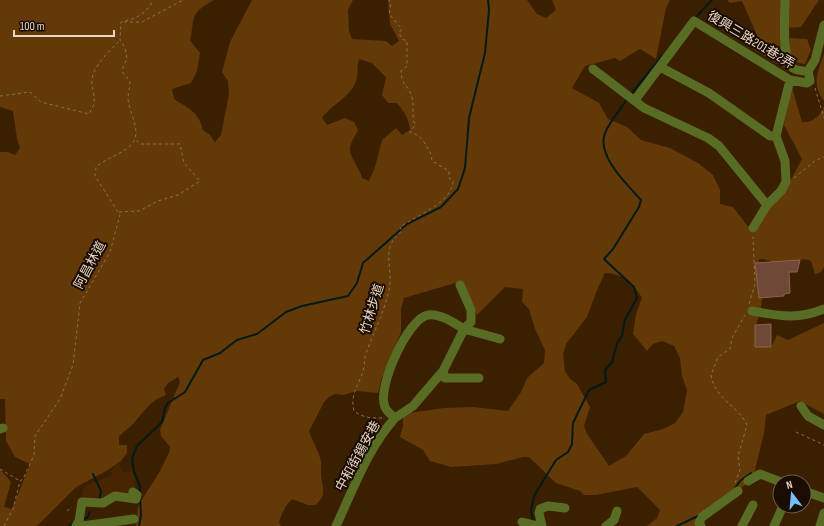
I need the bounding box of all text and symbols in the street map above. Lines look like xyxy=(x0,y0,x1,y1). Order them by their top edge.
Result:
street label: 復興三路201巷2弄 xyxy=(704,8,798,72)
scale bar xyxy=(14,12,114,38)
text: 100 m xyxy=(20,19,45,34)
street label: 阿昌林道 xyxy=(71,238,109,292)
street label: 竹林步道 xyxy=(357,282,387,336)
street label: 中和街錫安巷 xyxy=(332,418,384,494)
north arrow xyxy=(772,474,812,514)
text: N xyxy=(785,478,794,492)

